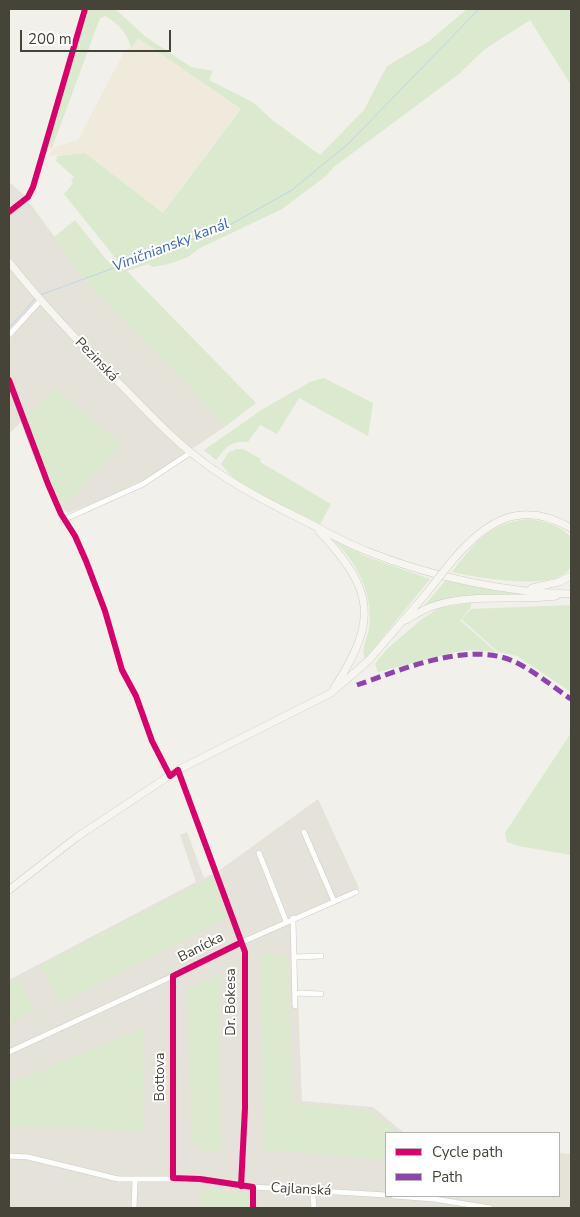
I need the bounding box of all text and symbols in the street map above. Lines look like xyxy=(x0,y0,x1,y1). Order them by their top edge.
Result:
scale bar xyxy=(22,20,174,52)
text: 200 m xyxy=(28,29,72,49)
water label: Viničniansky kanál xyxy=(110,215,232,277)
street label: Pezinská xyxy=(71,334,121,386)
street label: Banícka xyxy=(175,929,227,967)
street label: Dr. Bokesa xyxy=(224,968,240,1036)
street label: Bottova xyxy=(153,1053,169,1101)
legend xyxy=(385,1132,560,1197)
text: Cycle path xyxy=(432,1142,503,1162)
text: Path xyxy=(432,1167,463,1187)
street label: Cajlanská xyxy=(270,1180,332,1200)

